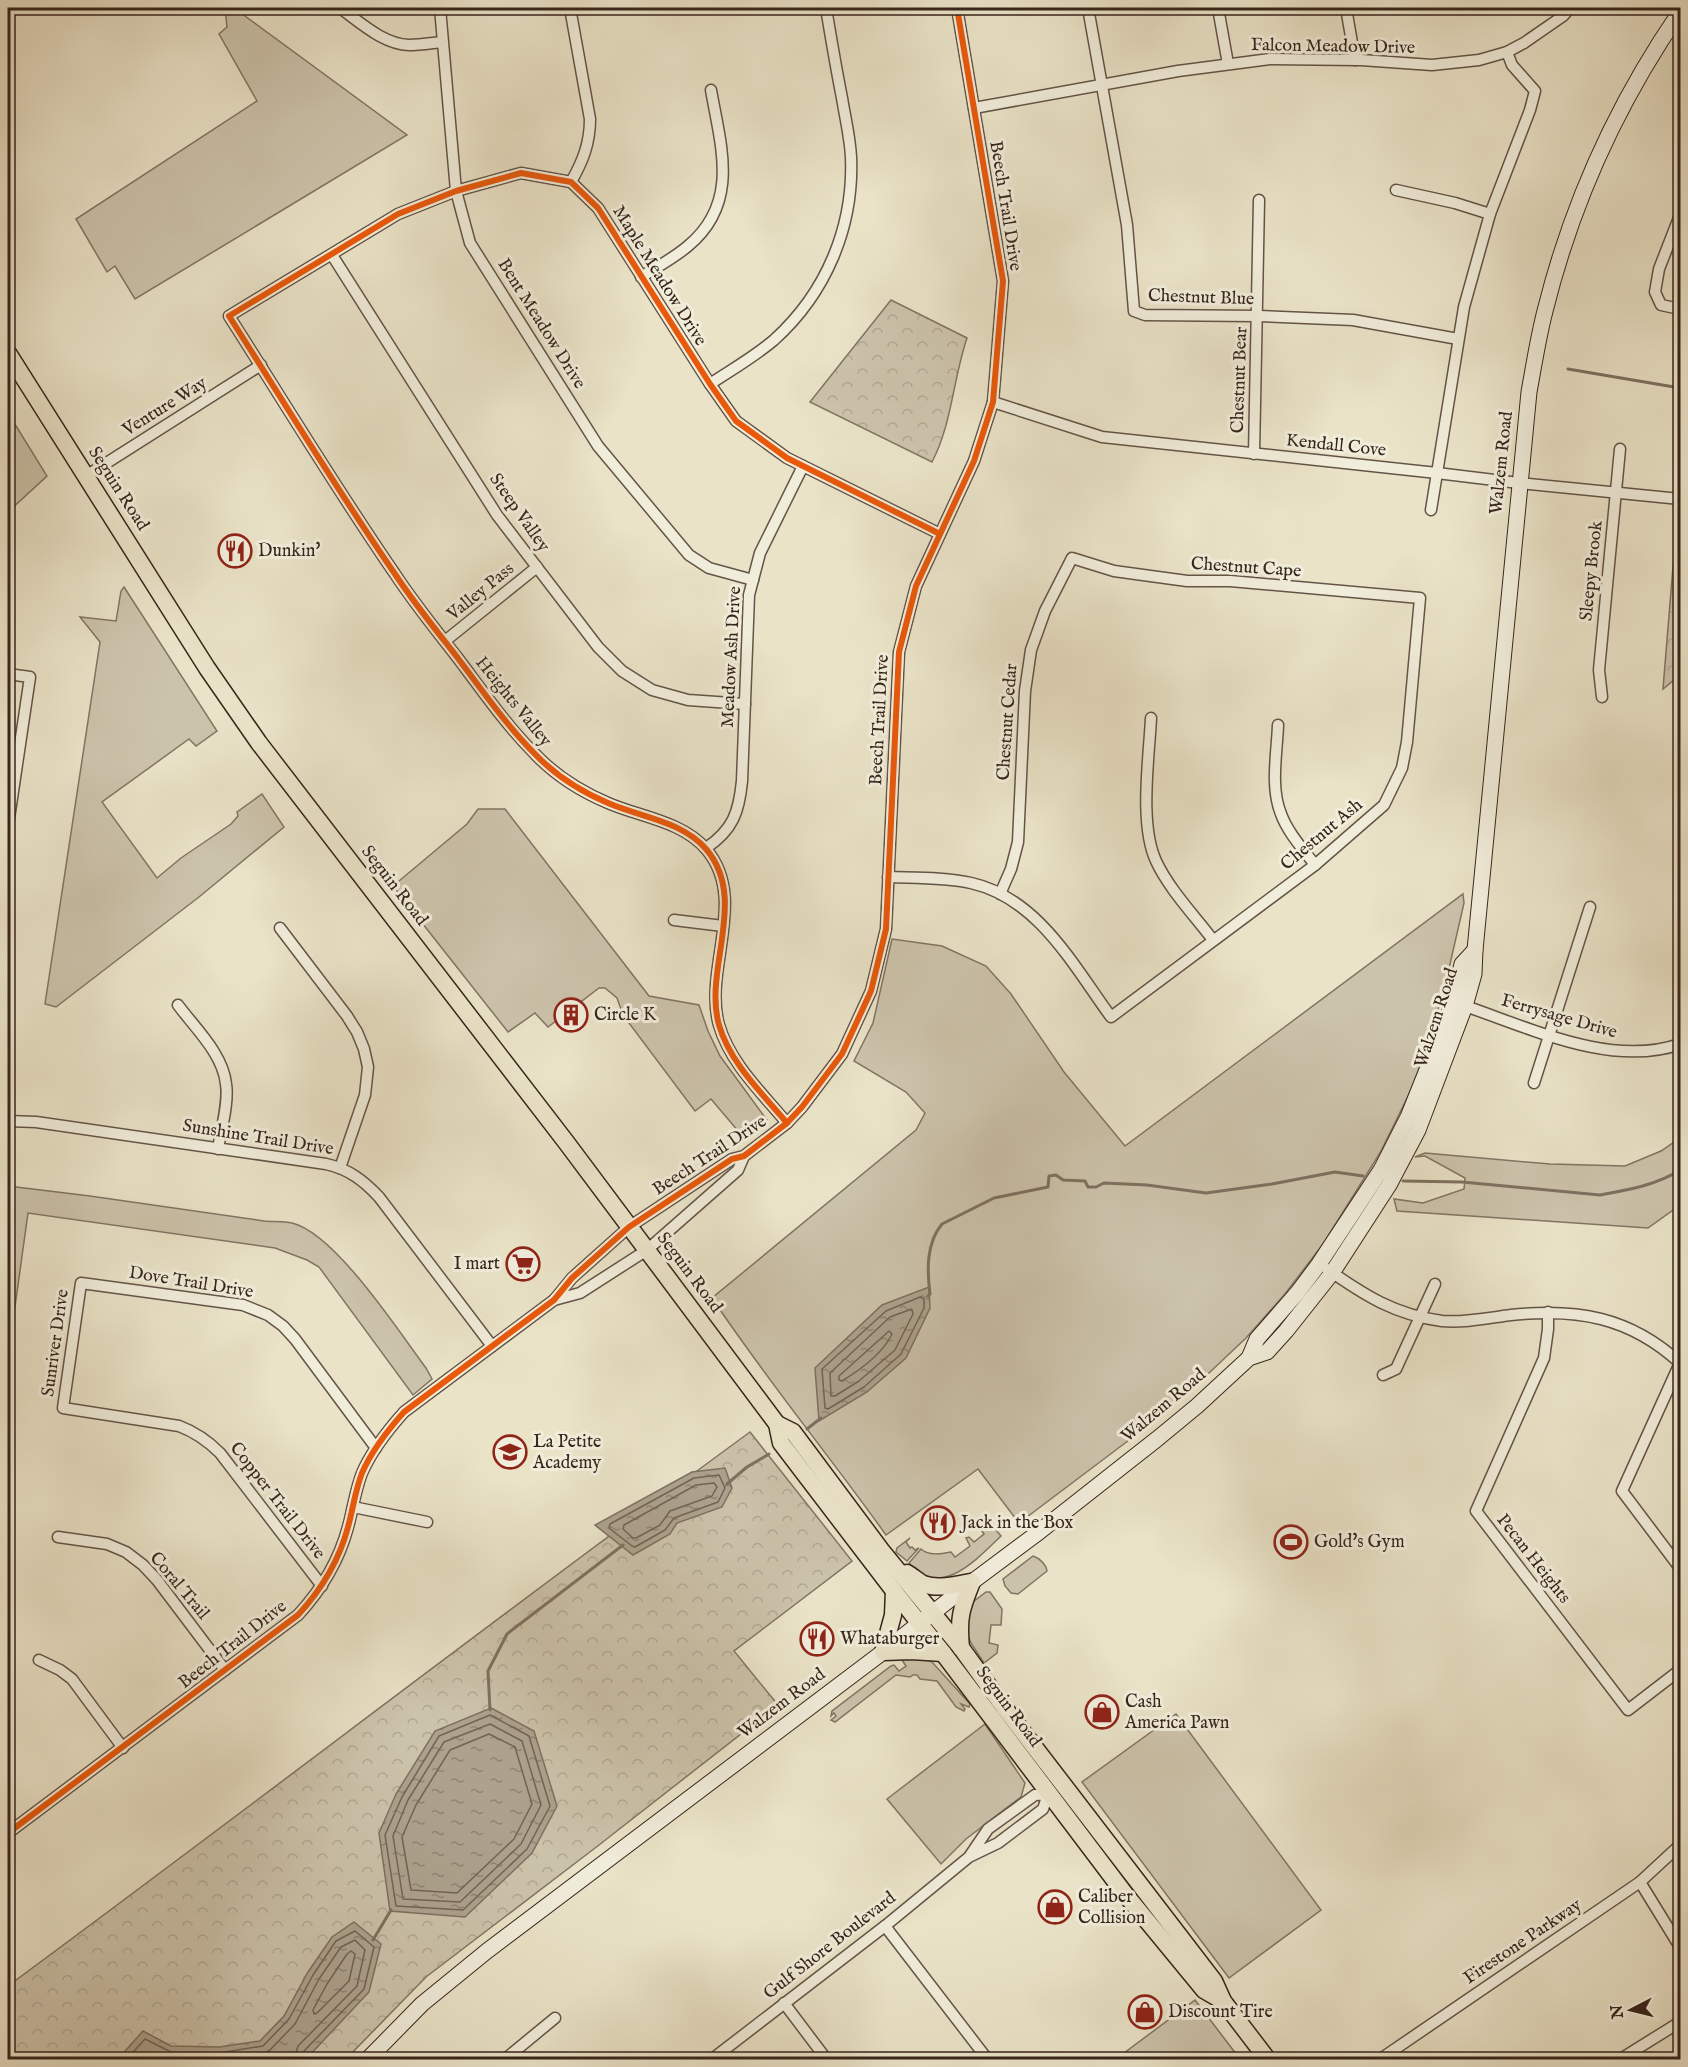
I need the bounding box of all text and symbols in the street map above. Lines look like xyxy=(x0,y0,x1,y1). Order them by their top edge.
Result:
street label: Falcon Meadow Drive xyxy=(1251,34,1415,60)
street label: Beech Trail Drive xyxy=(983,139,1027,273)
street label: Maple Meadow Drive xyxy=(607,202,711,350)
street label: Bent Meadow Drive xyxy=(492,255,590,393)
street label: Chestnut Blue xyxy=(1147,285,1255,311)
street label: Chestnut Bear xyxy=(1227,326,1253,434)
street label: Venture Way xyxy=(118,372,212,443)
street label: Walzem Road xyxy=(1485,410,1519,516)
street label: Kendall Cove xyxy=(1285,429,1387,463)
street label: Seguin Road xyxy=(82,443,154,536)
street label: Steep Valley xyxy=(484,469,555,557)
street label: Sleepy Brook xyxy=(1575,520,1609,622)
restaurant icon: Dunkin' xyxy=(217,533,253,569)
place label: Dunkin' xyxy=(258,540,320,563)
street label: Chestnut Cape xyxy=(1190,553,1302,583)
street label: Valley Pass xyxy=(442,558,519,627)
street label: Meadow Ash Drive xyxy=(717,586,747,728)
street label: Heights Valley xyxy=(470,652,556,752)
street label: Beech Trail Drive xyxy=(865,654,895,786)
street label: Chestnut Cedar xyxy=(992,662,1024,781)
street label: Chestnut Ash xyxy=(1276,794,1368,876)
street label: Seguin Road xyxy=(356,841,433,931)
street label: Walzem Road xyxy=(1410,965,1464,1071)
street label: Ferrysage Drive xyxy=(1498,989,1620,1045)
building icon: Circle K xyxy=(553,997,589,1033)
place label: Circle K xyxy=(594,1004,657,1027)
street label: Beech Trail Drive xyxy=(649,1111,771,1201)
street label: Sunshine Trail Drive xyxy=(181,1115,335,1161)
street label: Seguin Road xyxy=(651,1228,727,1318)
supermarket icon: I mart xyxy=(505,1246,541,1282)
place label: I mart xyxy=(454,1253,500,1276)
street label: Dove Trail Drive xyxy=(127,1262,255,1304)
street label: Sunriver Drive xyxy=(37,1288,75,1398)
street label: Walzem Road xyxy=(1117,1364,1211,1448)
place label: La Petite Academy xyxy=(532,1431,601,1475)
school or university icon: La Petite Academy xyxy=(492,1434,528,1470)
street label: Copper Trail Drive xyxy=(224,1438,330,1564)
restaurant icon: Jack in the Box xyxy=(920,1505,956,1541)
street label: Pecan Heights xyxy=(1491,1510,1575,1608)
place label: Jack in the Box xyxy=(959,1512,1074,1535)
sports icon: Gold's Gym xyxy=(1273,1524,1309,1560)
place label: Gold's Gym xyxy=(1314,1531,1405,1554)
street label: Coral Trail xyxy=(144,1547,214,1625)
street label: Beech Trail Drive xyxy=(174,1595,292,1695)
restaurant icon: Whataburger xyxy=(799,1621,835,1657)
place label: Whataburger xyxy=(840,1628,940,1651)
street label: Seguin Road xyxy=(970,1662,1046,1752)
street label: Walzem Road xyxy=(734,1663,831,1744)
place label: Cash America Pawn xyxy=(1124,1691,1230,1735)
shop icon: Cash America Pawn xyxy=(1084,1694,1120,1730)
place label: Caliber Collision xyxy=(1078,1886,1146,1930)
street label: Gulf Shore Boulevard xyxy=(759,1887,901,2005)
shop icon: Caliber Collision xyxy=(1037,1889,1073,1925)
street label: Firestone Parkway xyxy=(1460,1894,1586,1990)
north arrow xyxy=(1601,1980,1661,2040)
shop icon: Discount Tire xyxy=(1127,1994,1163,2030)
place label: Discount Tire xyxy=(1168,2001,1273,2024)
text: N xyxy=(1607,2003,1629,2021)

